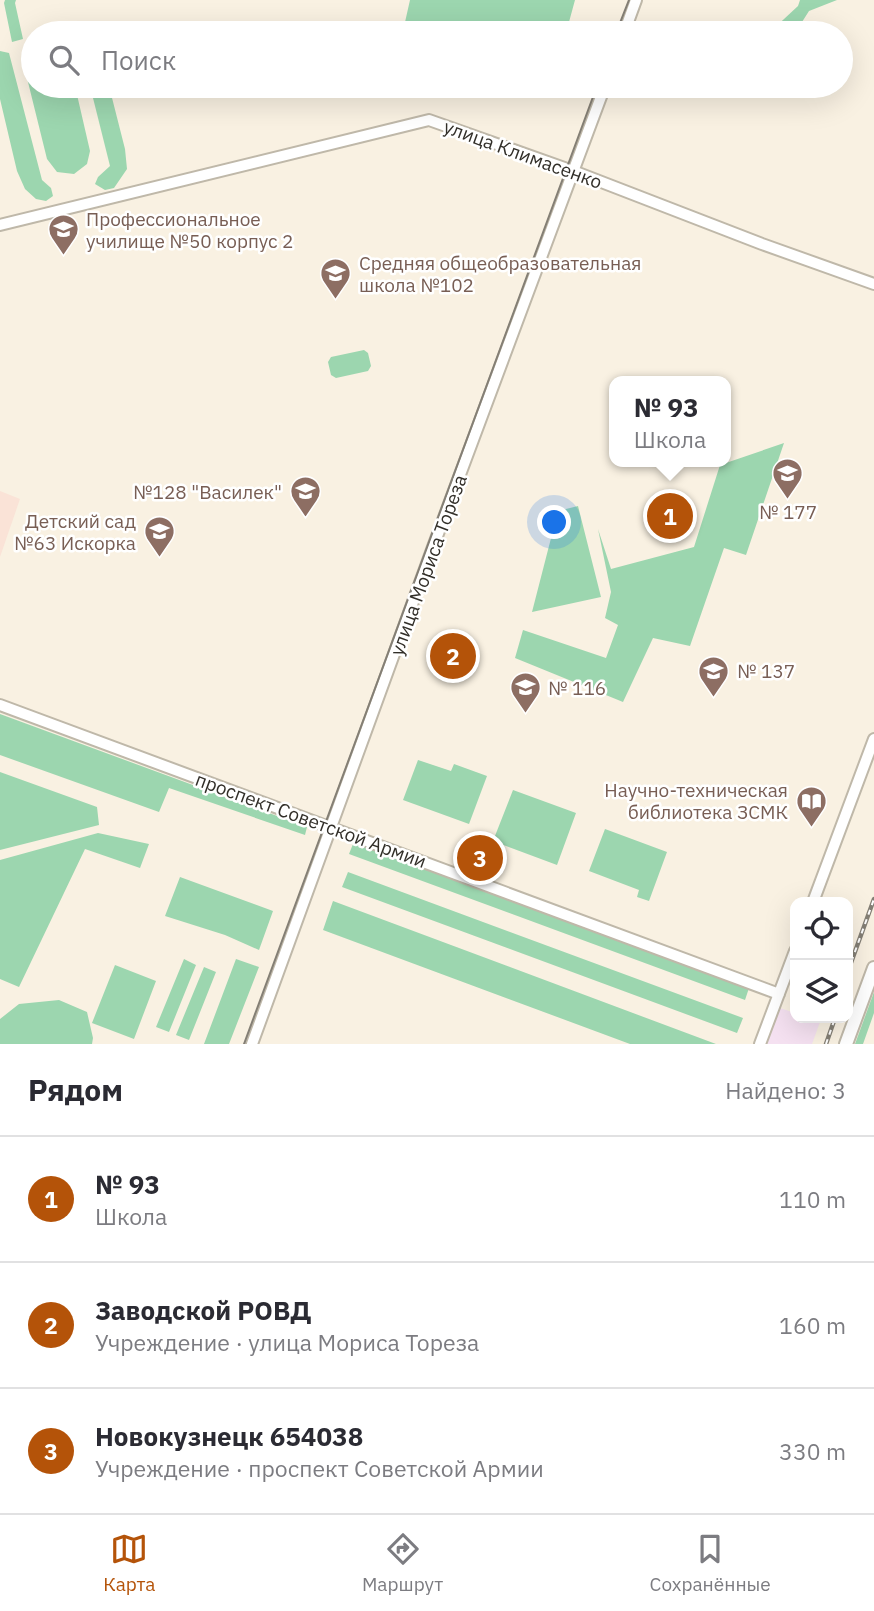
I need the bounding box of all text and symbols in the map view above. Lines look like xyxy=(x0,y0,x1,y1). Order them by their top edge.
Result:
search box xyxy=(21,21,853,98)
icon: search xyxy=(45,41,83,79)
text: Поиск xyxy=(101,43,176,77)
street label: улица Климасенко xyxy=(440,114,606,194)
place label: Профессиональное училище №50 корпус 2 xyxy=(86,207,294,253)
school or university icon: Профессиональное училище №50 корпус 2 xyxy=(46,213,80,257)
place label: Средняя общеобразовательная школа №102 xyxy=(359,251,641,297)
school or university icon: Средняя общеобразовательная школа №102 xyxy=(319,257,353,301)
popup xyxy=(609,376,731,467)
text: № 93 xyxy=(634,390,699,424)
text: Школа xyxy=(634,424,706,454)
school or university icon: № 177 xyxy=(771,456,805,500)
street label: улица Мориса Тореза xyxy=(384,471,472,659)
school or university icon: №128 "Василек" xyxy=(288,475,322,519)
place label: №128 "Василек" xyxy=(133,480,282,504)
pin: 1 xyxy=(647,490,693,542)
place label: № 177 xyxy=(759,500,817,524)
your location xyxy=(537,505,571,539)
place label: Детский сад №63 Искорка xyxy=(14,509,136,555)
school or university icon: Детский сад №63 Искорка xyxy=(142,515,176,559)
pin: 2 xyxy=(430,630,476,682)
school or university icon: № 137 xyxy=(697,654,731,698)
place label: № 137 xyxy=(737,659,795,683)
school or university icon: № 116 xyxy=(508,671,542,715)
place label: № 116 xyxy=(548,676,606,700)
street label: проспект Советской Армии xyxy=(192,767,430,873)
place label: Научно-техническая библиотека ЗСМК xyxy=(604,778,788,824)
library icon: Научно-техническая библиотека ЗСМК xyxy=(794,784,828,828)
pin: 3 xyxy=(457,832,503,884)
map controls xyxy=(790,897,853,1023)
button: locate xyxy=(790,897,853,960)
button: layers xyxy=(790,960,853,1023)
text: Рядом xyxy=(28,1070,123,1109)
text: Найдено: 3 xyxy=(725,1075,846,1105)
text: № 93 xyxy=(95,1167,160,1201)
text: 1 xyxy=(44,1184,58,1214)
text: 110 m xyxy=(779,1184,846,1214)
text: Школа xyxy=(95,1201,167,1231)
text: Заводской РОВД xyxy=(95,1293,311,1327)
text: 2 xyxy=(44,1310,58,1340)
text: 160 m xyxy=(779,1310,846,1340)
text: Учреждение · улица Мориса Тореза xyxy=(95,1327,479,1357)
text: Новокузнецк 654038 xyxy=(95,1419,363,1453)
text: 3 xyxy=(44,1436,58,1466)
text: 330 m xyxy=(779,1436,846,1466)
text: Учреждение · проспект Советской Армии xyxy=(95,1453,544,1483)
tab: Карта xyxy=(103,1530,156,1596)
tab: Маршрут xyxy=(362,1530,443,1596)
tab: Сохранённые xyxy=(650,1530,771,1596)

